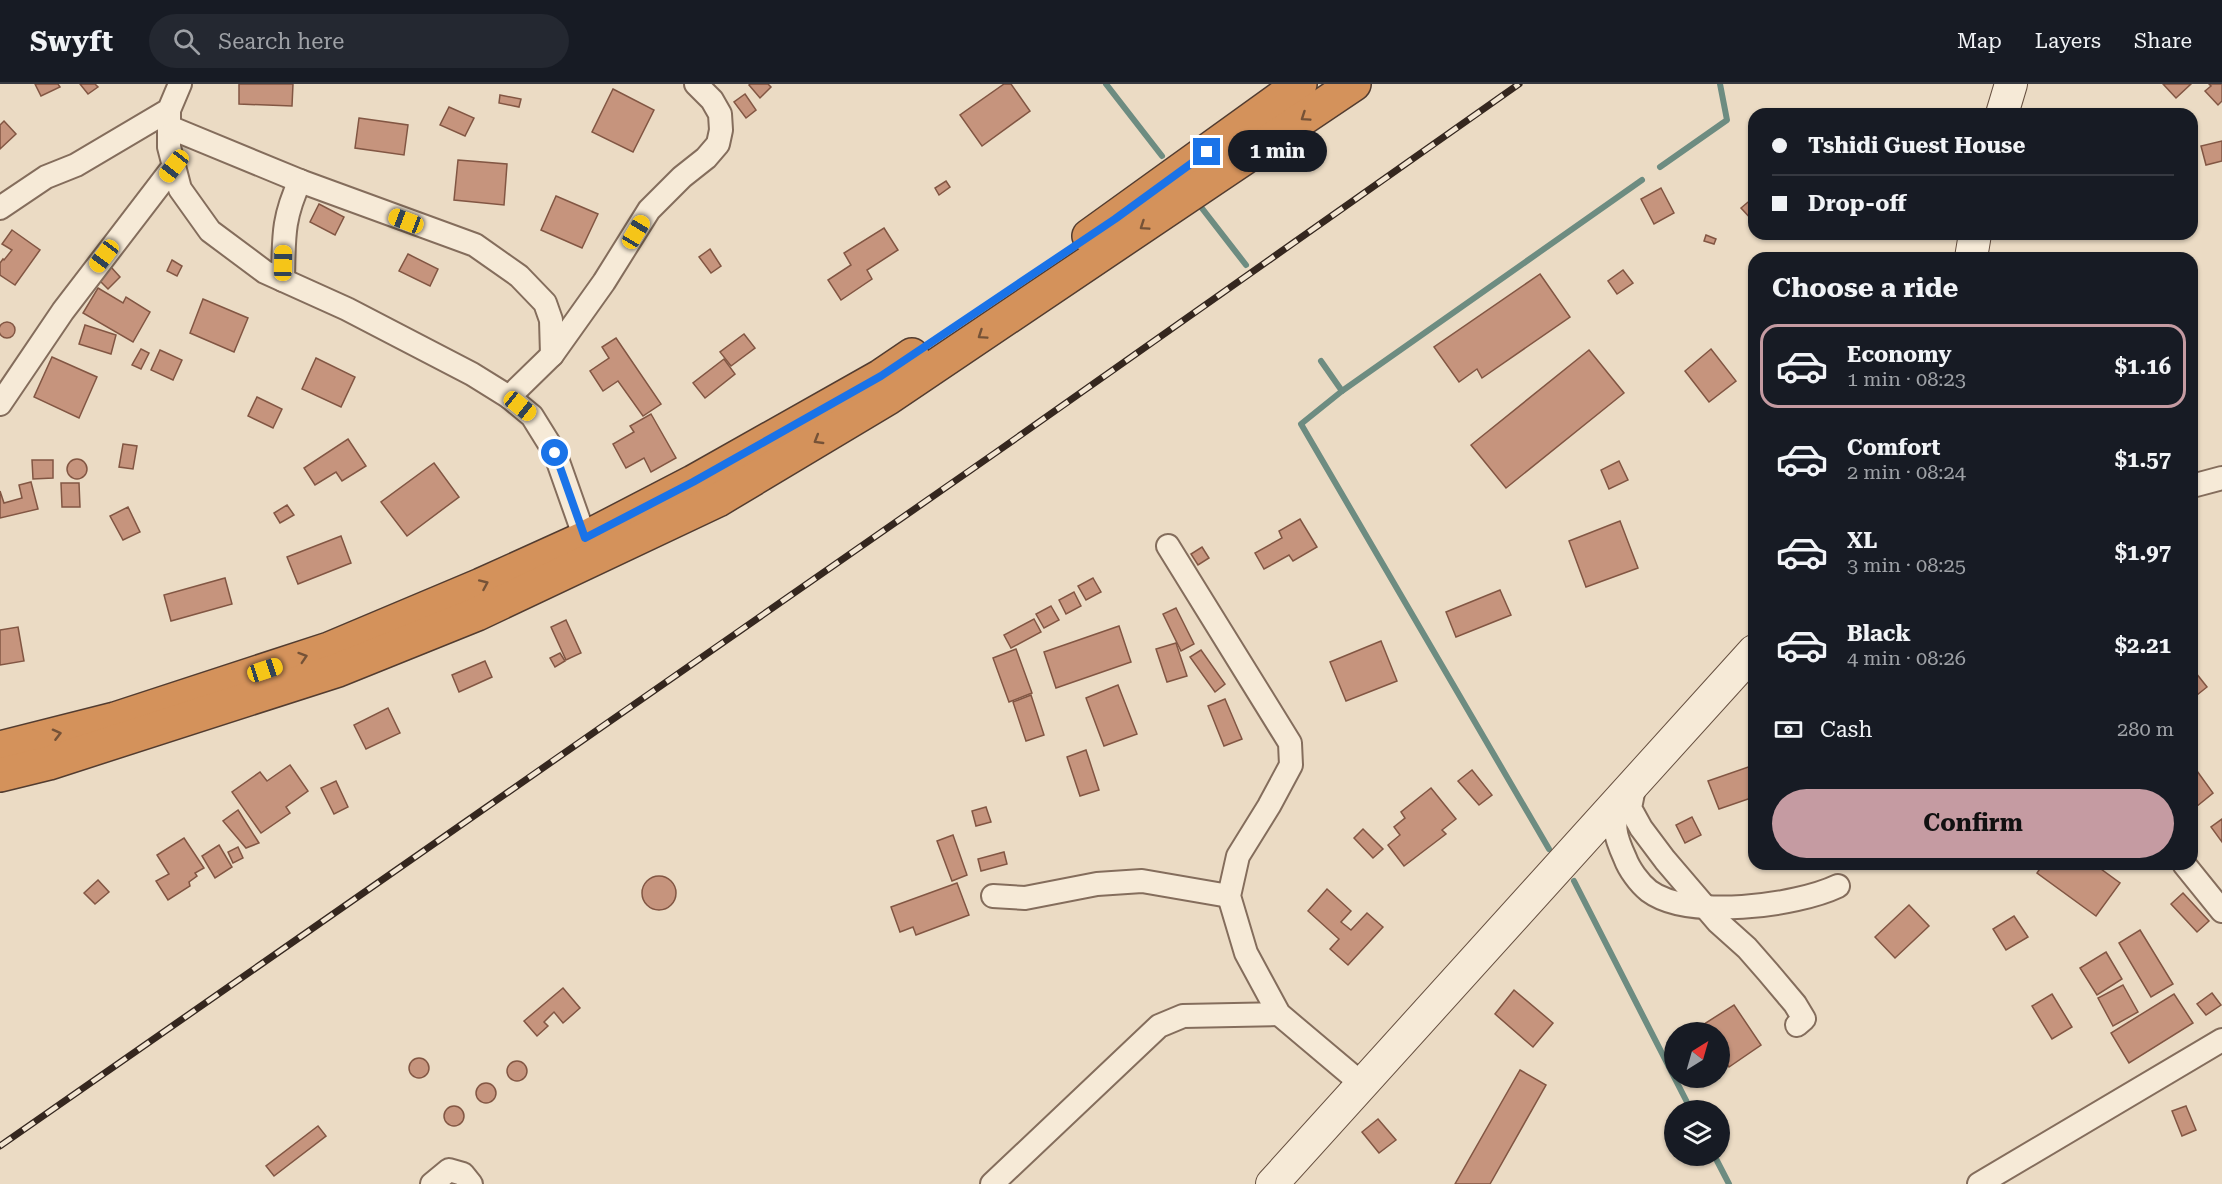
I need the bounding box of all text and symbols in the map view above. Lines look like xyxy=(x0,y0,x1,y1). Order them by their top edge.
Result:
search box xyxy=(149,14,569,68)
text: Swyft xyxy=(30,25,113,58)
icon: search xyxy=(170,25,203,58)
text: Search here xyxy=(218,29,344,54)
text: Map xyxy=(1957,29,2002,53)
text: Layers xyxy=(2035,29,2101,53)
text: Share xyxy=(2134,29,2192,53)
one-way arrow xyxy=(1301,110,1312,121)
callout: 1 min xyxy=(1228,131,1327,173)
text: Tshidi Guest House xyxy=(1808,133,2025,158)
route end xyxy=(1193,138,1220,165)
text: 1 min xyxy=(1250,139,1305,163)
car xyxy=(156,146,192,186)
text: Drop-off xyxy=(1808,191,1906,216)
car xyxy=(386,206,426,236)
car xyxy=(619,212,653,252)
one-way arrow xyxy=(1140,219,1151,230)
car xyxy=(86,236,122,276)
car xyxy=(274,245,292,281)
text: Choose a ride xyxy=(1772,272,1958,304)
one-way arrow xyxy=(978,328,989,339)
icon: car xyxy=(1775,339,1829,393)
text: Economy xyxy=(1847,342,1951,367)
text: $1.16 xyxy=(2115,354,2171,379)
text: 1 min · 08:23 xyxy=(1847,367,1966,391)
car xyxy=(500,388,540,424)
icon: car xyxy=(1775,432,1829,486)
one-way arrow xyxy=(814,433,824,445)
text: Comfort xyxy=(1847,435,1940,460)
route start xyxy=(541,439,568,466)
text: $1.57 xyxy=(2115,447,2171,472)
text: 2 min · 08:24 xyxy=(1847,460,1966,484)
icon: car xyxy=(1775,525,1829,579)
text: XL xyxy=(1847,528,1877,553)
text: $1.97 xyxy=(2115,540,2171,565)
text: 3 min · 08:25 xyxy=(1847,553,1966,577)
one-way arrow xyxy=(477,579,488,591)
icon: car xyxy=(1775,618,1829,672)
text: Black xyxy=(1847,621,1911,646)
text: $2.21 xyxy=(2115,633,2171,658)
text: 4 min · 08:26 xyxy=(1847,646,1966,670)
one-way arrow xyxy=(297,652,308,665)
car xyxy=(245,656,285,684)
icon: cash xyxy=(1772,713,1805,746)
text: Cash xyxy=(1820,717,1872,742)
text: 280 m xyxy=(2117,717,2174,741)
one-way arrow xyxy=(52,728,62,741)
button: Confirm xyxy=(1772,789,2174,858)
north arrow xyxy=(1664,1022,1730,1088)
map controls xyxy=(1664,1022,1730,1166)
button: layers xyxy=(1664,1100,1730,1166)

